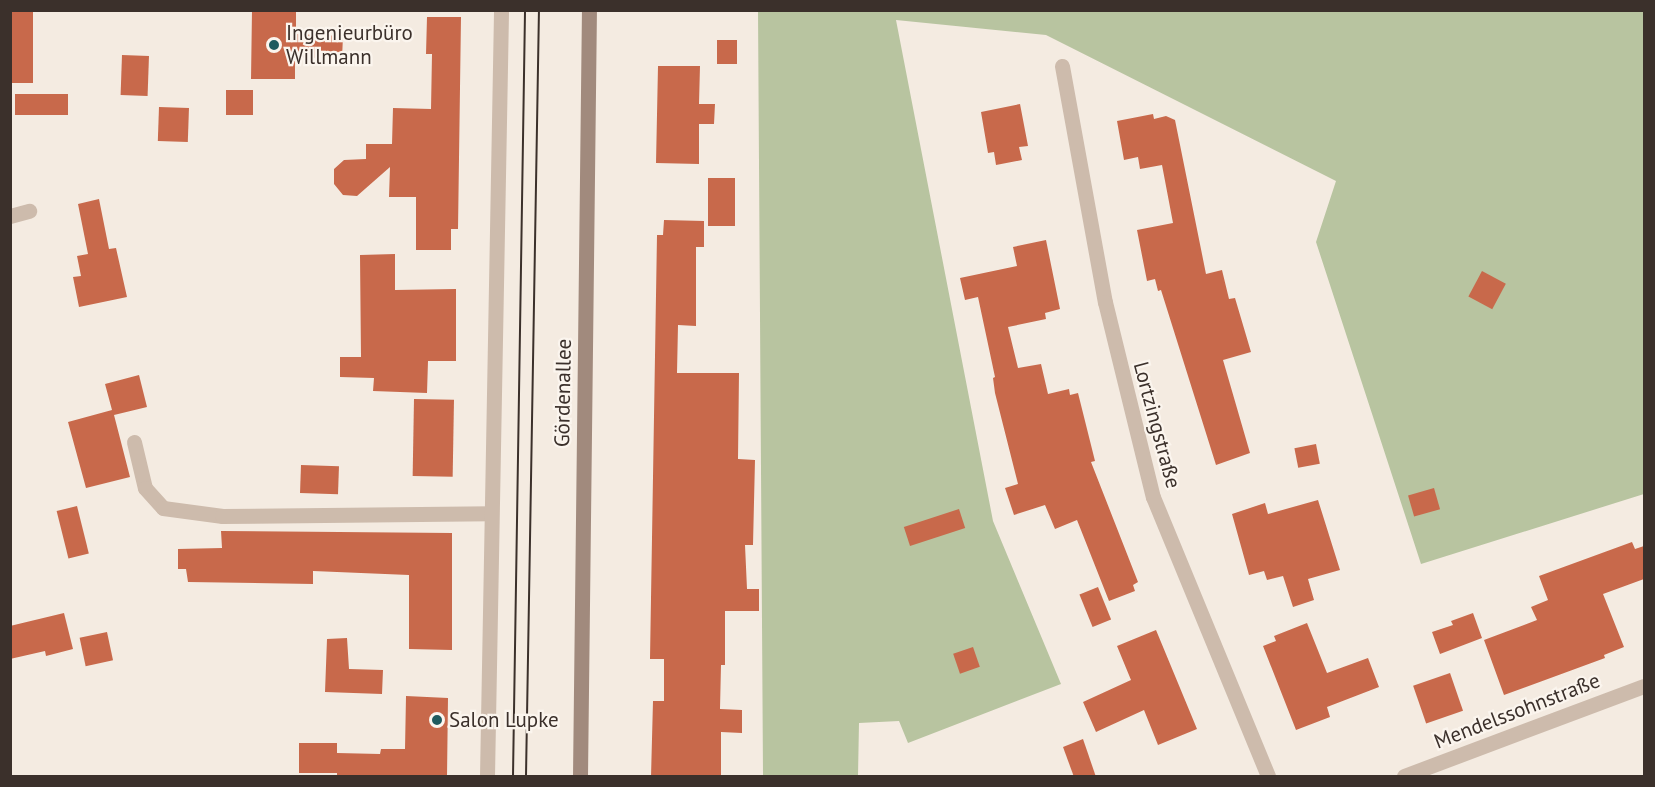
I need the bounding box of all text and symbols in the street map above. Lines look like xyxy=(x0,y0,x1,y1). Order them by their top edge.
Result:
place label: Ingenieurbüro Willmann xyxy=(286,20,413,70)
marker: Ingenieurbüro Willmann xyxy=(267,38,281,52)
street label: Gördenallee xyxy=(549,339,577,447)
street label: Lortzingstraße xyxy=(1128,359,1186,491)
street label: Mendelssohnstraße xyxy=(1431,668,1603,754)
place label: Salon Lupke xyxy=(449,707,559,733)
marker: Salon Lupke xyxy=(430,713,444,727)

